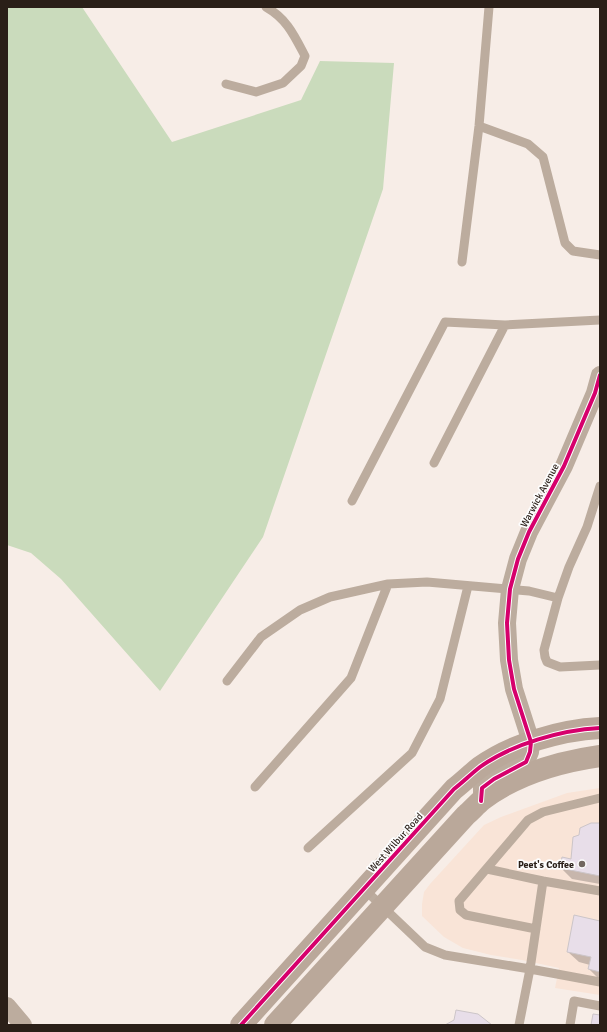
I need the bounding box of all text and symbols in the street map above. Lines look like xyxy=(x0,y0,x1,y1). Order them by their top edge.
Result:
street label: Warwick Avenue xyxy=(518,462,562,529)
street label: West Wilbur Road xyxy=(366,811,425,875)
place label: Peet's Coffee xyxy=(518,859,574,871)
marker: Peet's Coffee xyxy=(577,859,587,869)

